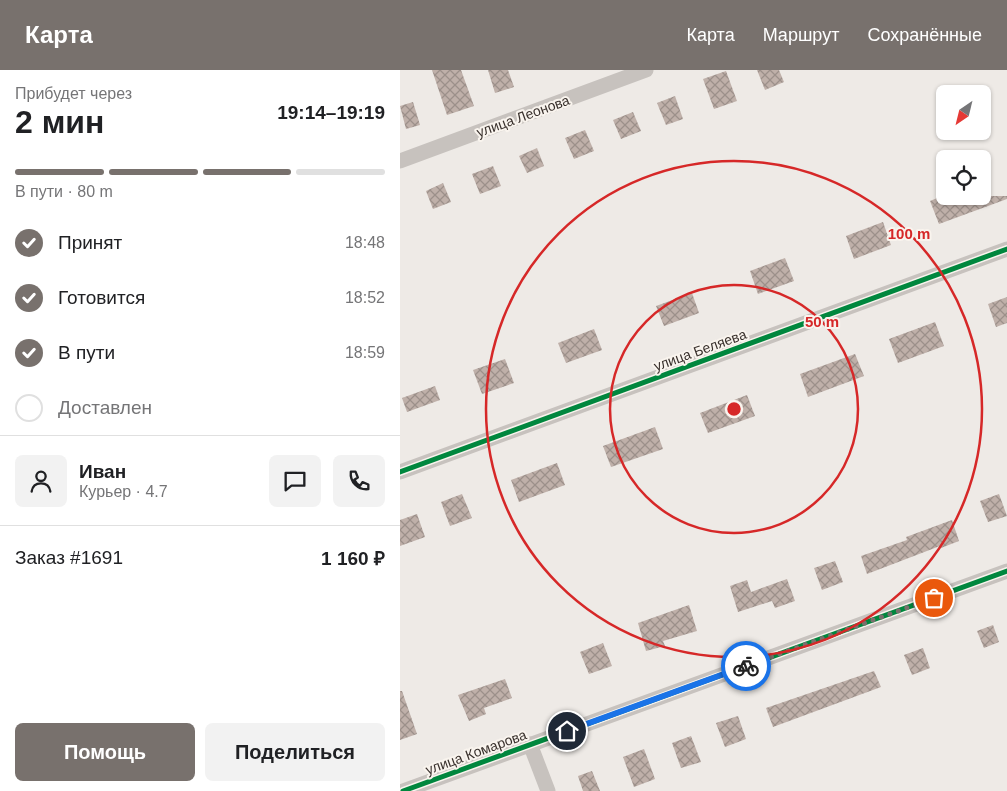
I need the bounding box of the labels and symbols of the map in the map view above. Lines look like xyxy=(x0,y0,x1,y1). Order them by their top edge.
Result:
north arrow xyxy=(936,85,991,140)
street label: улица Леонова xyxy=(474,92,572,140)
text: 100 m xyxy=(888,225,930,242)
text: 50 m xyxy=(805,313,839,330)
street label: улица Беляева xyxy=(651,326,749,374)
centre of rings xyxy=(725,400,743,418)
pin xyxy=(913,577,955,619)
courier xyxy=(721,641,771,691)
pin xyxy=(546,710,588,752)
street label: улица Комарова xyxy=(423,726,529,778)

